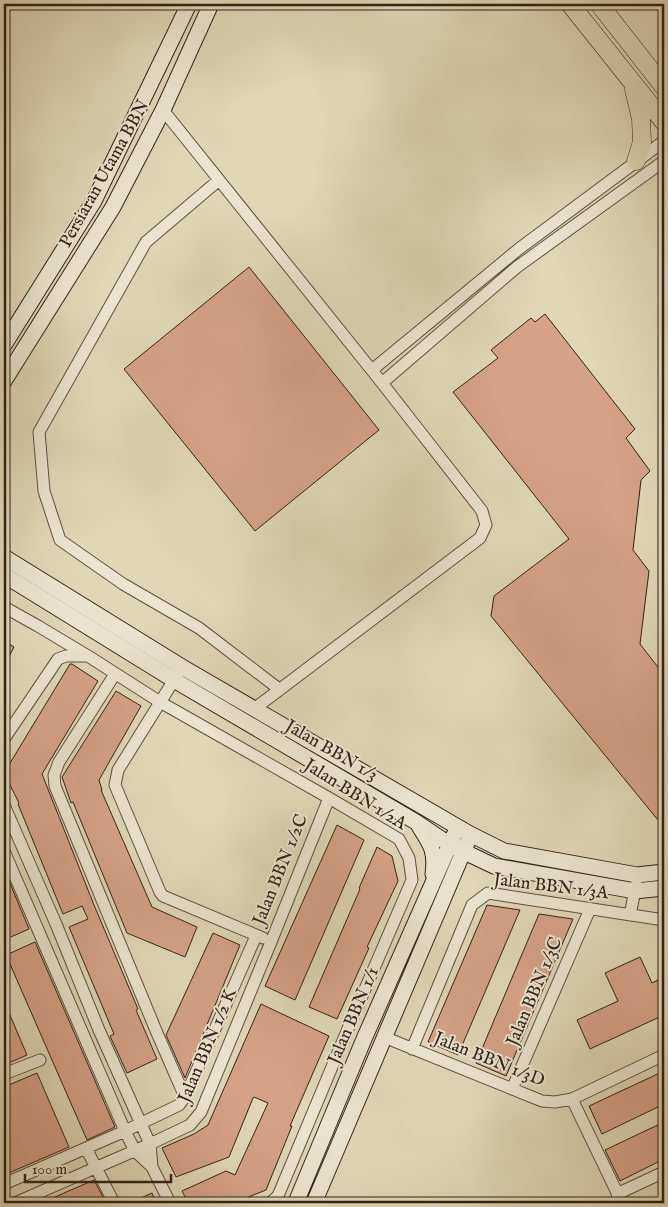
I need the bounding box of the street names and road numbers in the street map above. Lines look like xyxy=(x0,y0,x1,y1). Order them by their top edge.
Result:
street label: Persiaran Utama BBN xyxy=(55,96,155,252)
street label: Jalan BBN 1/3 xyxy=(279,714,382,787)
street label: Jalan BBN 1/2A xyxy=(297,753,412,836)
street label: Jalan BBN 1/2C xyxy=(247,811,314,931)
street label: Jalan BBN 1/3A xyxy=(490,868,611,906)
street label: Jalan BBN 1/3C xyxy=(501,934,568,1052)
street label: Jalan BBN 1/1 xyxy=(322,964,385,1070)
street label: Jalan BBN 1/2 K xyxy=(173,984,243,1108)
street label: Jalan BBN 1/3D xyxy=(428,1026,548,1093)

